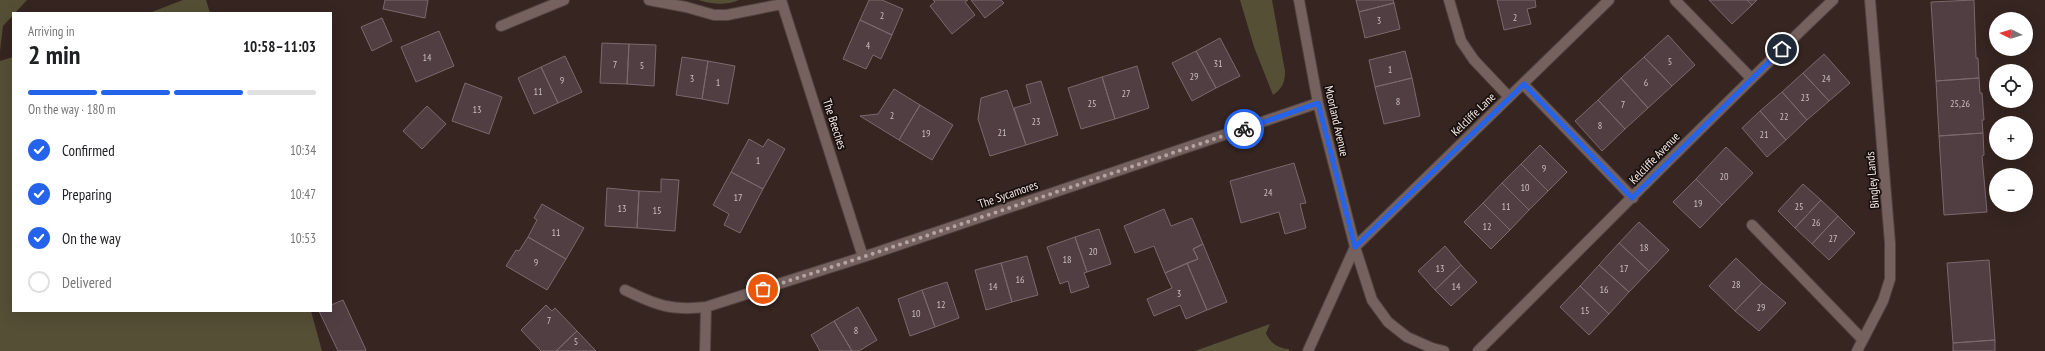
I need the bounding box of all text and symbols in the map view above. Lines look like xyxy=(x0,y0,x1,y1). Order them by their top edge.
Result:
house number: 2 xyxy=(880,9,884,22)
house number: 2 xyxy=(1513,11,1517,24)
north arrow xyxy=(1989,12,2033,56)
map controls xyxy=(1989,12,2033,212)
house number: 3 xyxy=(1377,14,1381,27)
text: Arriving in xyxy=(28,23,75,40)
pin xyxy=(1765,32,1799,66)
text: 10:58–11:03 xyxy=(243,37,316,56)
text: 2 min xyxy=(28,38,81,71)
icon: home xyxy=(1771,38,1793,60)
house number: 4 xyxy=(866,39,871,52)
house number: 14 xyxy=(423,51,432,64)
house number: 5 xyxy=(1668,55,1672,68)
house number: 31 xyxy=(1214,57,1223,70)
house number: 7 xyxy=(613,58,617,71)
house number: 5 xyxy=(640,59,644,72)
house number: 1 xyxy=(1388,63,1392,76)
button: locate xyxy=(1989,64,2033,108)
house number: 29 xyxy=(1190,70,1199,83)
house number: 3 xyxy=(690,72,694,85)
house number: 24 xyxy=(1822,72,1831,85)
house number: 9 xyxy=(560,74,564,87)
house number: 1 xyxy=(716,76,720,89)
house number: 6 xyxy=(1644,76,1649,89)
street label: Moorland Avenue xyxy=(1322,84,1352,158)
house number: 11 xyxy=(534,85,543,98)
house number: 27 xyxy=(1122,87,1131,100)
street label: Kelcliffe Lane xyxy=(1448,89,1498,139)
house number: 23 xyxy=(1801,91,1810,104)
house number: 8 xyxy=(1396,95,1400,108)
street label: The Beeches xyxy=(820,97,850,151)
house number: 25 xyxy=(1088,97,1097,110)
house number: 25,26 xyxy=(1950,97,1970,110)
house number: 7 xyxy=(1621,98,1625,111)
text: On the way · 180 m xyxy=(28,101,115,118)
house number: 13 xyxy=(473,103,482,116)
house number: 2 xyxy=(890,109,894,122)
courier xyxy=(1224,109,1264,149)
house number: 22 xyxy=(1780,110,1789,123)
house number: 23 xyxy=(1032,115,1041,128)
button: + xyxy=(1989,116,2033,160)
icon: bike xyxy=(1233,118,1255,140)
house number: 8 xyxy=(1598,119,1602,132)
house number: 21 xyxy=(998,126,1007,139)
house number: 19 xyxy=(922,127,931,140)
house number: 21 xyxy=(1760,128,1769,141)
street label: Kelcliffe Avenue xyxy=(1626,129,1683,187)
icon: check xyxy=(28,139,50,161)
text: Confirmed xyxy=(62,141,115,160)
text: 10:34 xyxy=(290,142,316,159)
street label: Bingley Lands xyxy=(1862,151,1882,209)
house number: 1 xyxy=(756,154,760,167)
house number: 9 xyxy=(1542,162,1546,175)
button: − xyxy=(1989,168,2033,212)
house number: 20 xyxy=(1720,170,1729,183)
street label: The Sycamores xyxy=(976,177,1040,211)
house number: 10 xyxy=(1521,181,1530,194)
icon: check xyxy=(28,183,50,205)
text: Preparing xyxy=(62,185,112,204)
text: 10:47 xyxy=(290,186,316,203)
house number: 24 xyxy=(1264,186,1273,199)
house number: 17 xyxy=(734,191,743,204)
house number: 19 xyxy=(1694,197,1703,210)
house number: 11 xyxy=(1502,200,1511,213)
house number: 25 xyxy=(1795,200,1804,213)
house number: 13 xyxy=(618,202,627,215)
house number: 15 xyxy=(653,204,662,217)
house number: 26 xyxy=(1812,216,1821,229)
house number: 12 xyxy=(1483,220,1492,233)
house number: 11 xyxy=(552,226,561,239)
icon: check xyxy=(28,227,50,249)
text: On the way xyxy=(62,229,121,248)
text: 10:53 xyxy=(290,230,316,247)
house number: 27 xyxy=(1829,232,1838,245)
house number: 18 xyxy=(1640,241,1649,254)
house number: 20 xyxy=(1089,245,1098,258)
house number: 18 xyxy=(1063,253,1072,266)
house number: 9 xyxy=(534,256,538,269)
house number: 13 xyxy=(1436,262,1445,275)
house number: 17 xyxy=(1620,262,1629,275)
pin xyxy=(746,272,780,306)
text: Delivered xyxy=(62,273,112,292)
house number: 16 xyxy=(1016,273,1025,286)
icon: bag xyxy=(752,278,774,300)
house number: 28 xyxy=(1732,278,1741,291)
house number: 14 xyxy=(989,280,998,293)
house number: 14 xyxy=(1452,280,1461,293)
house number: 16 xyxy=(1600,283,1609,296)
house number: 3 xyxy=(1177,287,1181,300)
house number: 12 xyxy=(937,298,946,311)
house number: 29 xyxy=(1757,301,1766,314)
house number: 15 xyxy=(1581,304,1590,317)
house number: 10 xyxy=(912,307,921,320)
house number: 7 xyxy=(547,314,551,327)
house number: 8 xyxy=(854,324,858,337)
house number: 5 xyxy=(574,335,578,348)

